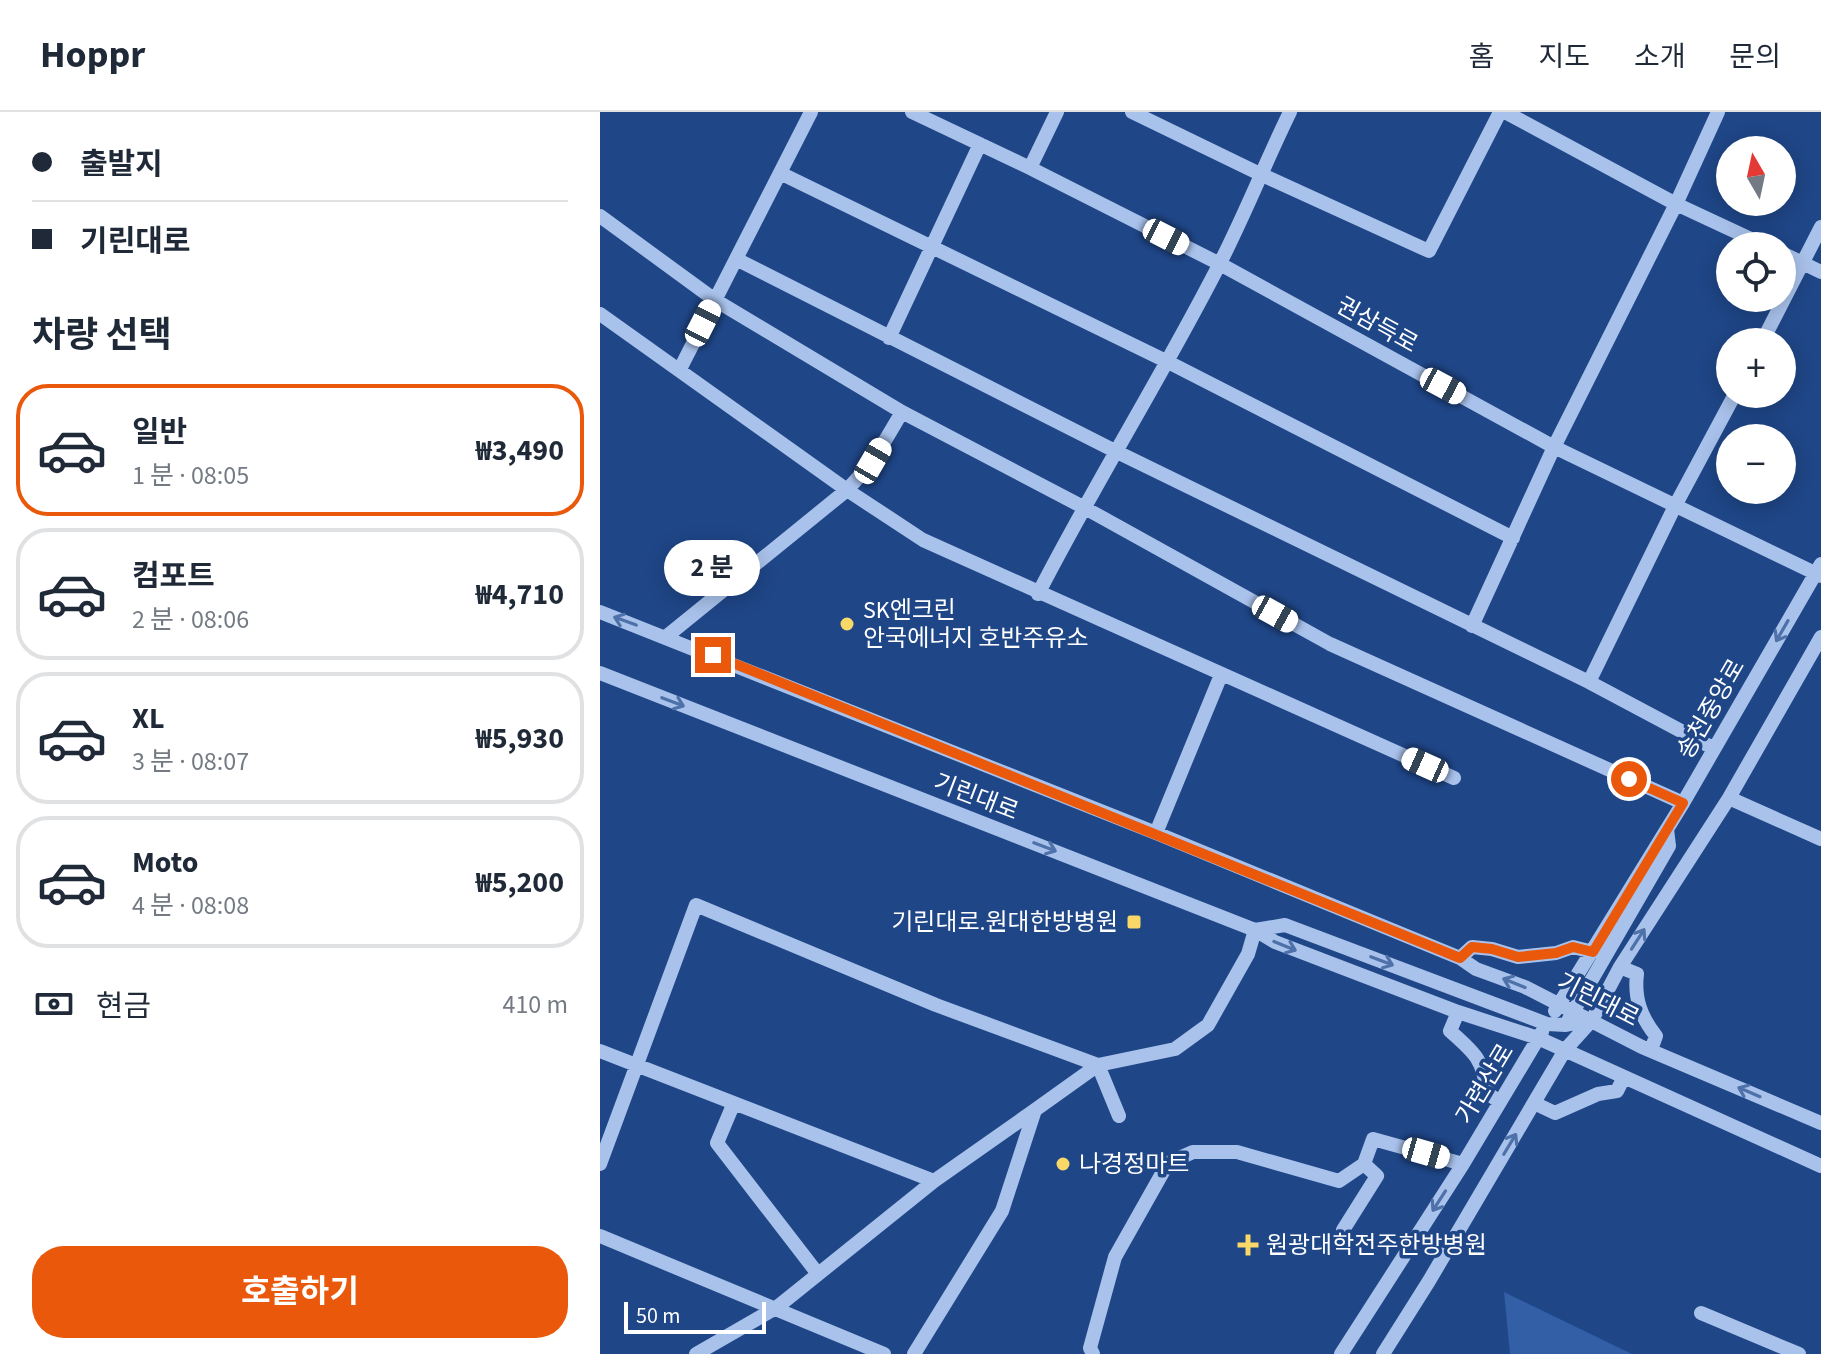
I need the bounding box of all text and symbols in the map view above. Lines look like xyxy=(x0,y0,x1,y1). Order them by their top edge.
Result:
text: Hoppr xyxy=(40,28,145,82)
text: 홈 xyxy=(1469,37,1494,77)
text: 지도 xyxy=(1538,37,1590,77)
text: 소개 xyxy=(1634,37,1685,77)
text: 문의 xyxy=(1729,37,1781,77)
north arrow xyxy=(1716,136,1796,216)
map controls xyxy=(1716,136,1796,504)
text: 출발지 xyxy=(80,143,163,186)
car xyxy=(1139,215,1193,259)
text: 기린대로 xyxy=(80,220,190,263)
button: locate xyxy=(1716,232,1796,312)
street label: 권삼득로 xyxy=(1330,288,1424,362)
car xyxy=(681,296,725,350)
text: 차량 선택 xyxy=(32,310,172,361)
button: + xyxy=(1716,328,1796,408)
car xyxy=(1416,364,1470,408)
text: 일반 xyxy=(132,411,187,454)
icon: car xyxy=(36,414,108,486)
button: − xyxy=(1716,424,1796,504)
text: ₩3,490 xyxy=(476,429,564,472)
car xyxy=(851,434,895,488)
text: 1 분 · 08:05 xyxy=(132,457,249,494)
callout: 2 분 xyxy=(665,539,761,595)
text: 2 분 xyxy=(691,549,733,586)
text: 컴포트 xyxy=(132,555,215,598)
icon: car xyxy=(36,558,108,630)
text: ₩4,710 xyxy=(476,573,564,616)
car xyxy=(1248,592,1302,636)
place label: SK엔크린 안국에너지 호반주유소 xyxy=(863,593,1089,656)
text: 2 분 · 08:06 xyxy=(132,601,249,638)
one-way arrow xyxy=(613,613,638,627)
marker: SK엔크린 안국에너지 호반주유소 xyxy=(838,615,856,633)
one-way arrow xyxy=(1774,619,1790,642)
route end xyxy=(695,637,731,673)
street label: 송천중앙로 xyxy=(1668,652,1754,766)
one-way arrow xyxy=(660,696,685,710)
text: XL xyxy=(132,697,165,740)
icon: car xyxy=(36,702,108,774)
text: ₩5,930 xyxy=(476,717,564,760)
text: 3 분 · 08:07 xyxy=(132,743,249,780)
car xyxy=(1398,744,1452,786)
route start xyxy=(1611,761,1647,797)
street label: 기린대로 xyxy=(928,765,1024,829)
text: Moto xyxy=(132,841,198,884)
one-way arrow xyxy=(1032,841,1057,856)
icon: car xyxy=(36,846,108,918)
text: ₩5,200 xyxy=(476,861,564,904)
text: 4 분 · 08:08 xyxy=(132,887,249,924)
place label: 기린대로.원대한방병원 xyxy=(891,905,1118,940)
marker: 기린대로.원대한방병원 xyxy=(1125,913,1143,931)
one-way arrow xyxy=(1630,928,1646,950)
one-way arrow xyxy=(1273,940,1297,954)
one-way arrow xyxy=(1369,955,1394,969)
street label: 기린대로 xyxy=(1551,964,1645,1036)
one-way arrow xyxy=(1502,975,1527,989)
icon: cash xyxy=(32,982,76,1026)
text: 현금 xyxy=(96,985,151,1028)
text: 410 m xyxy=(502,986,568,1023)
street label: 가련산로 xyxy=(1447,1037,1523,1131)
one-way arrow xyxy=(1737,1084,1762,1099)
one-way arrow xyxy=(1503,1133,1519,1156)
car xyxy=(1400,1135,1452,1171)
place label: 나경정마트 xyxy=(1079,1147,1189,1182)
marker: 나경정마트 xyxy=(1054,1155,1072,1173)
one-way arrow xyxy=(1431,1189,1448,1211)
place label: 원광대학전주한방병원 xyxy=(1266,1228,1487,1263)
marker: 원광대학전주한방병원 xyxy=(1237,1234,1259,1256)
button: 호출하기 xyxy=(32,1246,568,1338)
scale bar xyxy=(624,1298,766,1334)
text: 50 m xyxy=(636,1300,681,1332)

